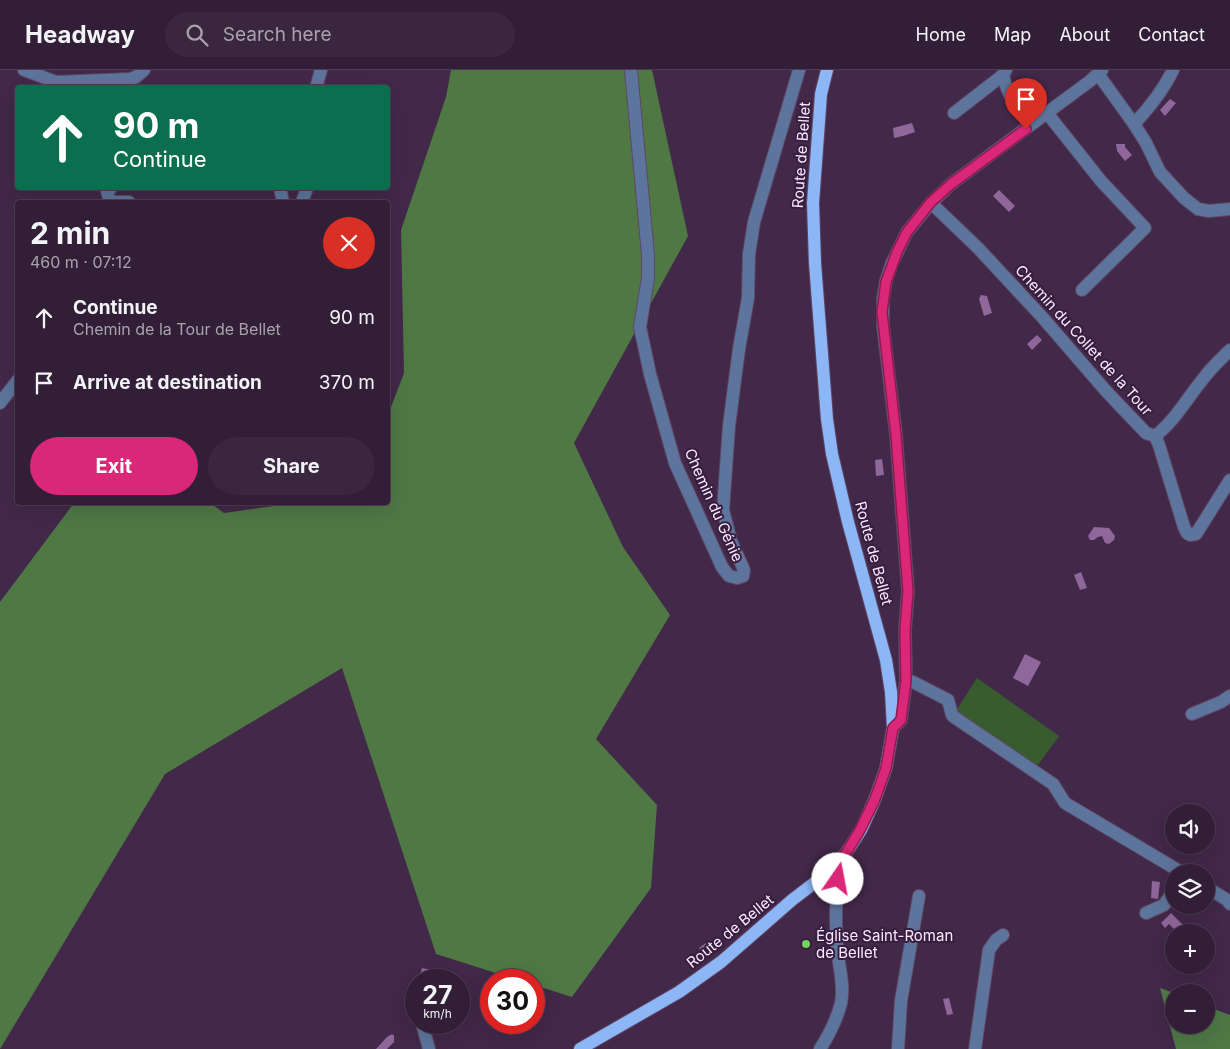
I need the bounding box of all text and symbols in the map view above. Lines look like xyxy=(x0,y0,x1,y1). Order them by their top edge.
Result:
search box xyxy=(165,12,515,57)
text: Headway xyxy=(25,20,135,49)
icon: search xyxy=(183,21,211,49)
text: Search here xyxy=(223,23,331,46)
text: Home xyxy=(916,24,966,45)
text: Map xyxy=(994,24,1031,45)
text: About xyxy=(1059,24,1110,45)
text: Contact xyxy=(1138,24,1205,45)
pin xyxy=(1005,78,1047,129)
icon: arrive xyxy=(1012,85,1040,113)
street label: Route de Bellet xyxy=(788,101,814,209)
text: 90 m xyxy=(113,104,200,146)
icon: ahead xyxy=(30,105,95,170)
text: Continue xyxy=(113,146,207,172)
text: 2 min xyxy=(30,215,110,251)
button: close xyxy=(323,217,375,269)
text: 460 m · 07:12 xyxy=(30,252,132,272)
street label: Chemin du Collet de la Tour xyxy=(1011,261,1157,420)
text: Continue xyxy=(73,296,158,319)
icon: ahead xyxy=(30,304,58,332)
text: 90 m xyxy=(329,306,375,329)
text: Chemin de la Tour de Bellet xyxy=(73,319,281,339)
icon: arrive xyxy=(30,369,58,397)
text: Arrive at destination xyxy=(73,371,262,394)
text: 370 m xyxy=(319,371,375,394)
button: Exit xyxy=(30,437,198,495)
button: Share xyxy=(208,437,375,495)
street label: Chemin du Génie xyxy=(681,445,747,565)
street label: Route de Bellet xyxy=(851,499,897,607)
map controls xyxy=(1165,804,1215,1034)
button: sound xyxy=(1165,804,1215,854)
position arrow xyxy=(811,852,863,904)
button: layers xyxy=(1165,864,1215,914)
street label: Route de Bellet xyxy=(683,890,777,972)
button: + xyxy=(1165,924,1215,974)
place label: Église Saint-Roman de Bellet xyxy=(816,926,953,962)
marker: Église Saint-Roman de Bellet xyxy=(800,938,812,950)
speed limit sign: 30 xyxy=(480,969,545,1034)
text: 27 xyxy=(422,980,453,1010)
button: − xyxy=(1165,984,1215,1034)
text: km/h xyxy=(423,1006,452,1021)

